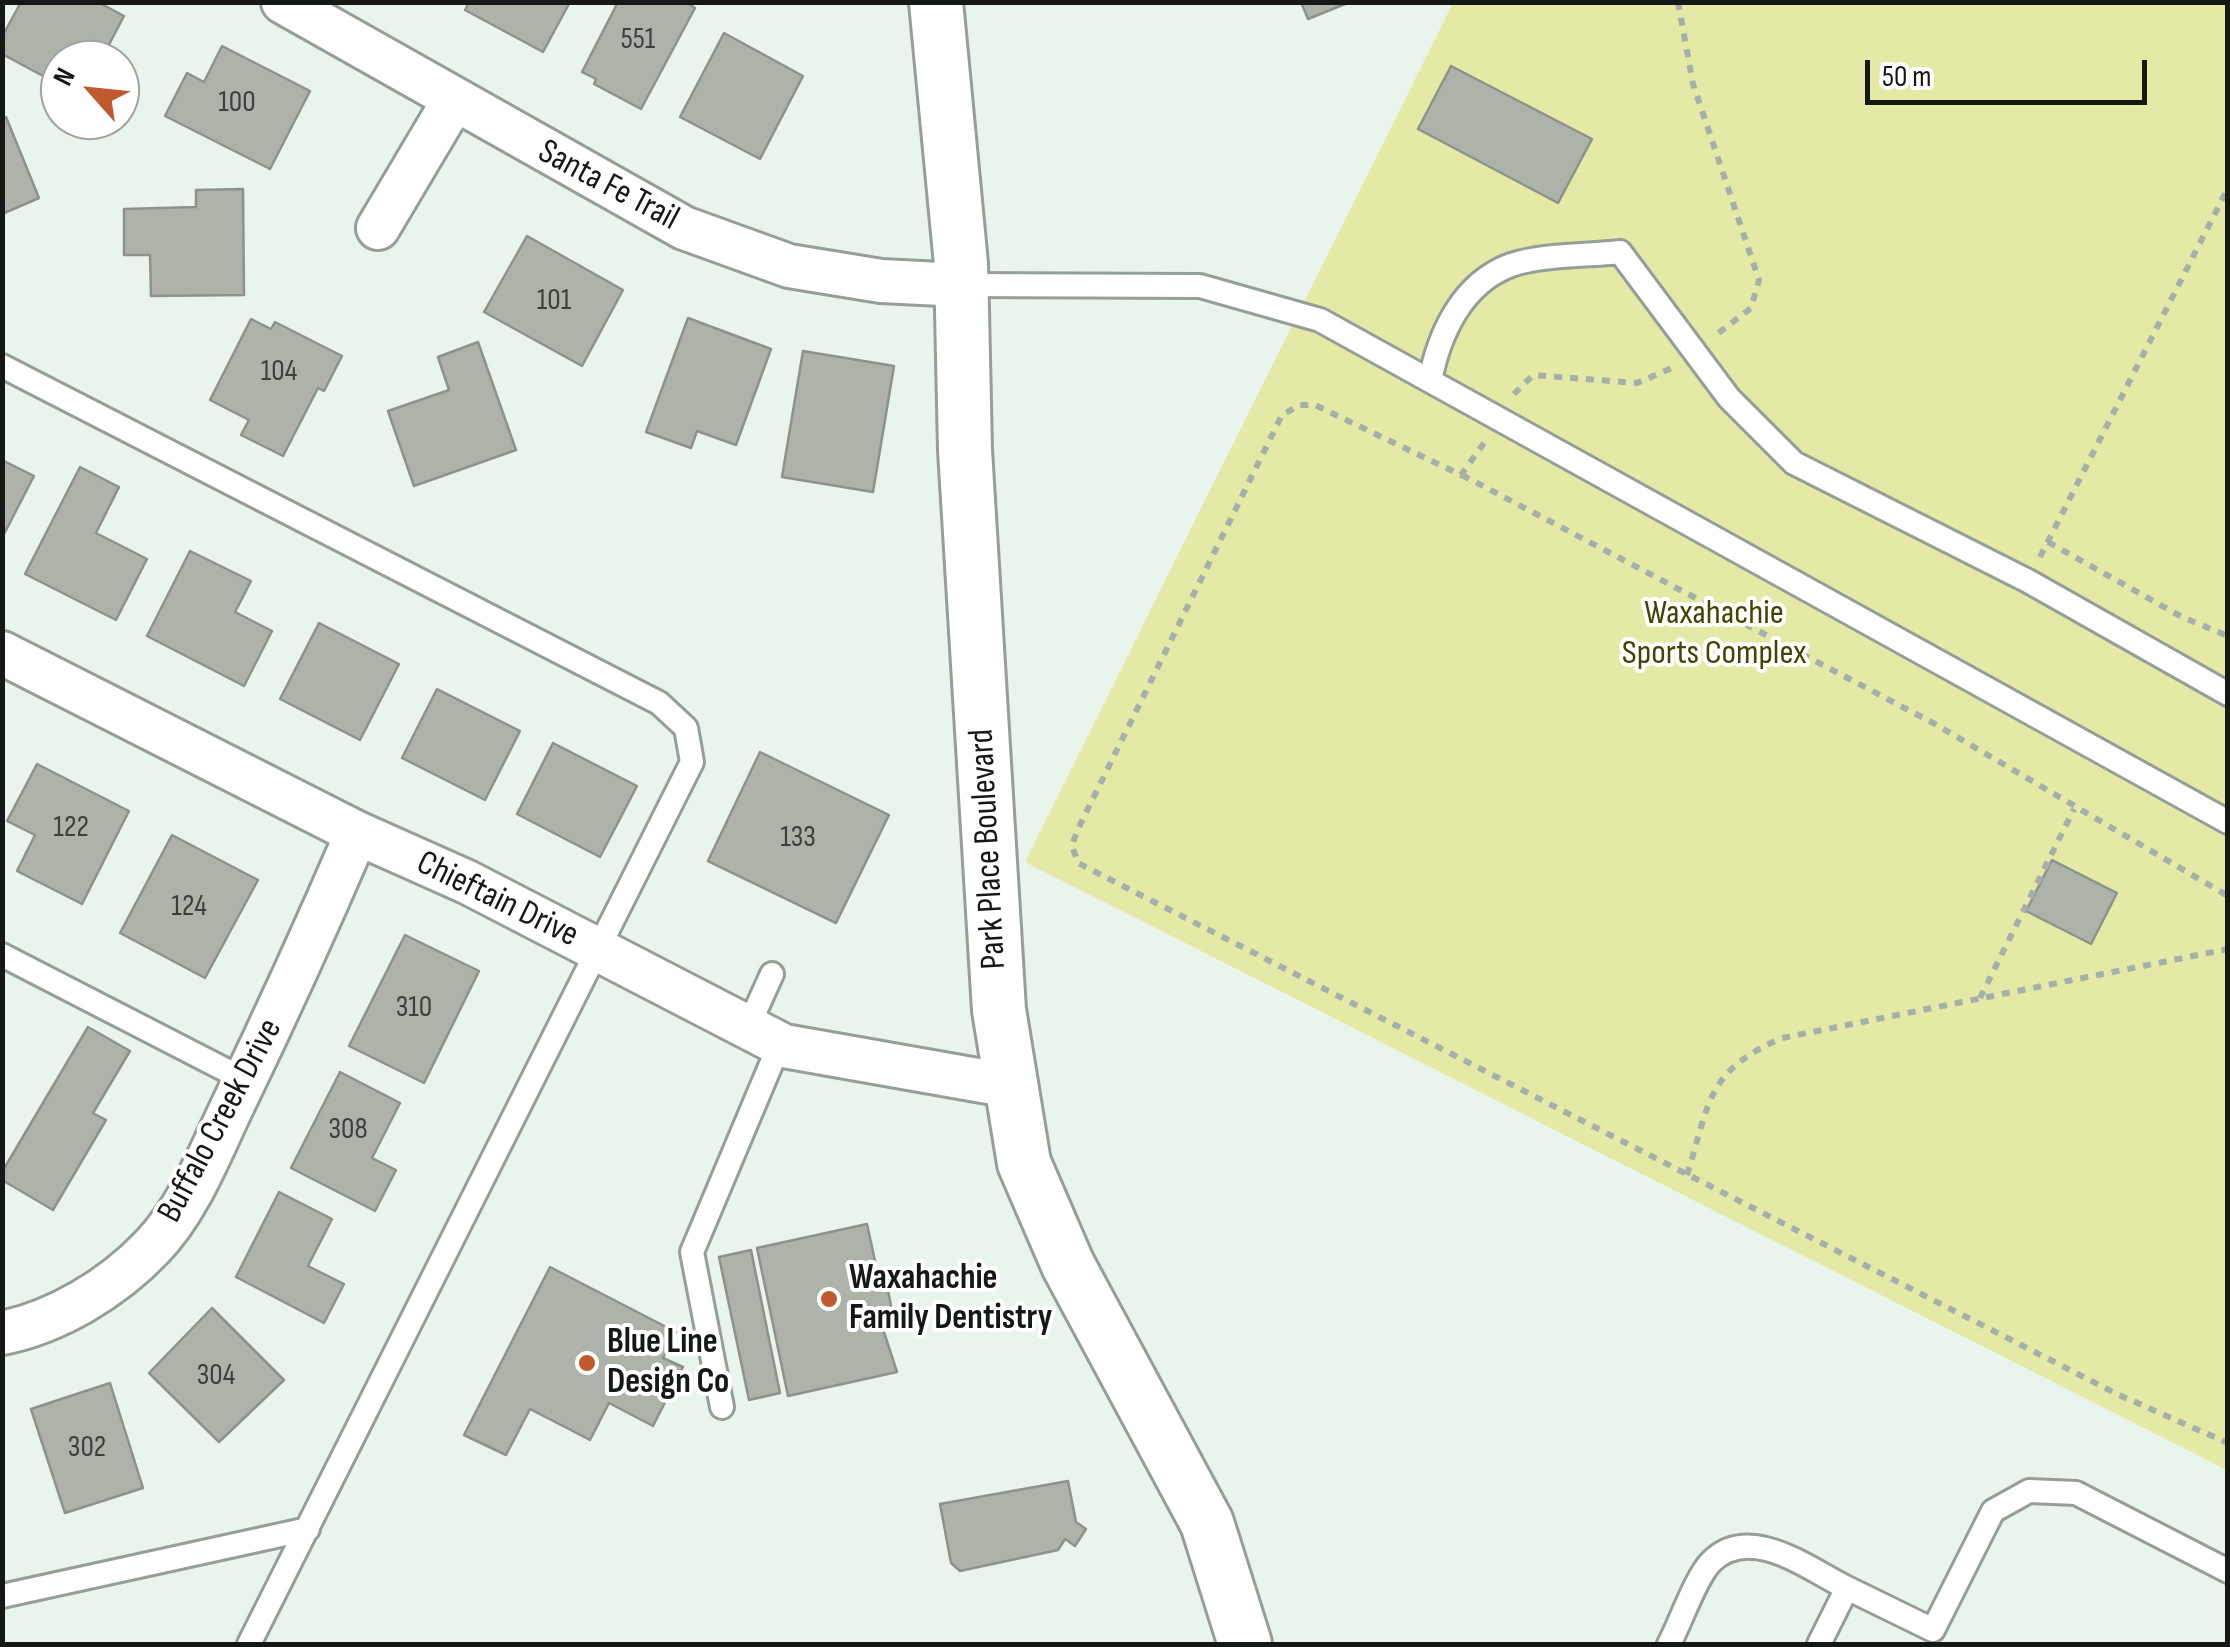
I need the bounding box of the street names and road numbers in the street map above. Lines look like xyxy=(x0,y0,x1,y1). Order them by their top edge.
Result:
street label: Santa Fe Trail xyxy=(530,131,686,241)
street label: Park Place Boulevard xyxy=(962,728,1016,970)
street label: Chieftain Drive xyxy=(409,843,585,957)
street label: Buffalo Creek Drive xyxy=(150,1012,292,1230)

